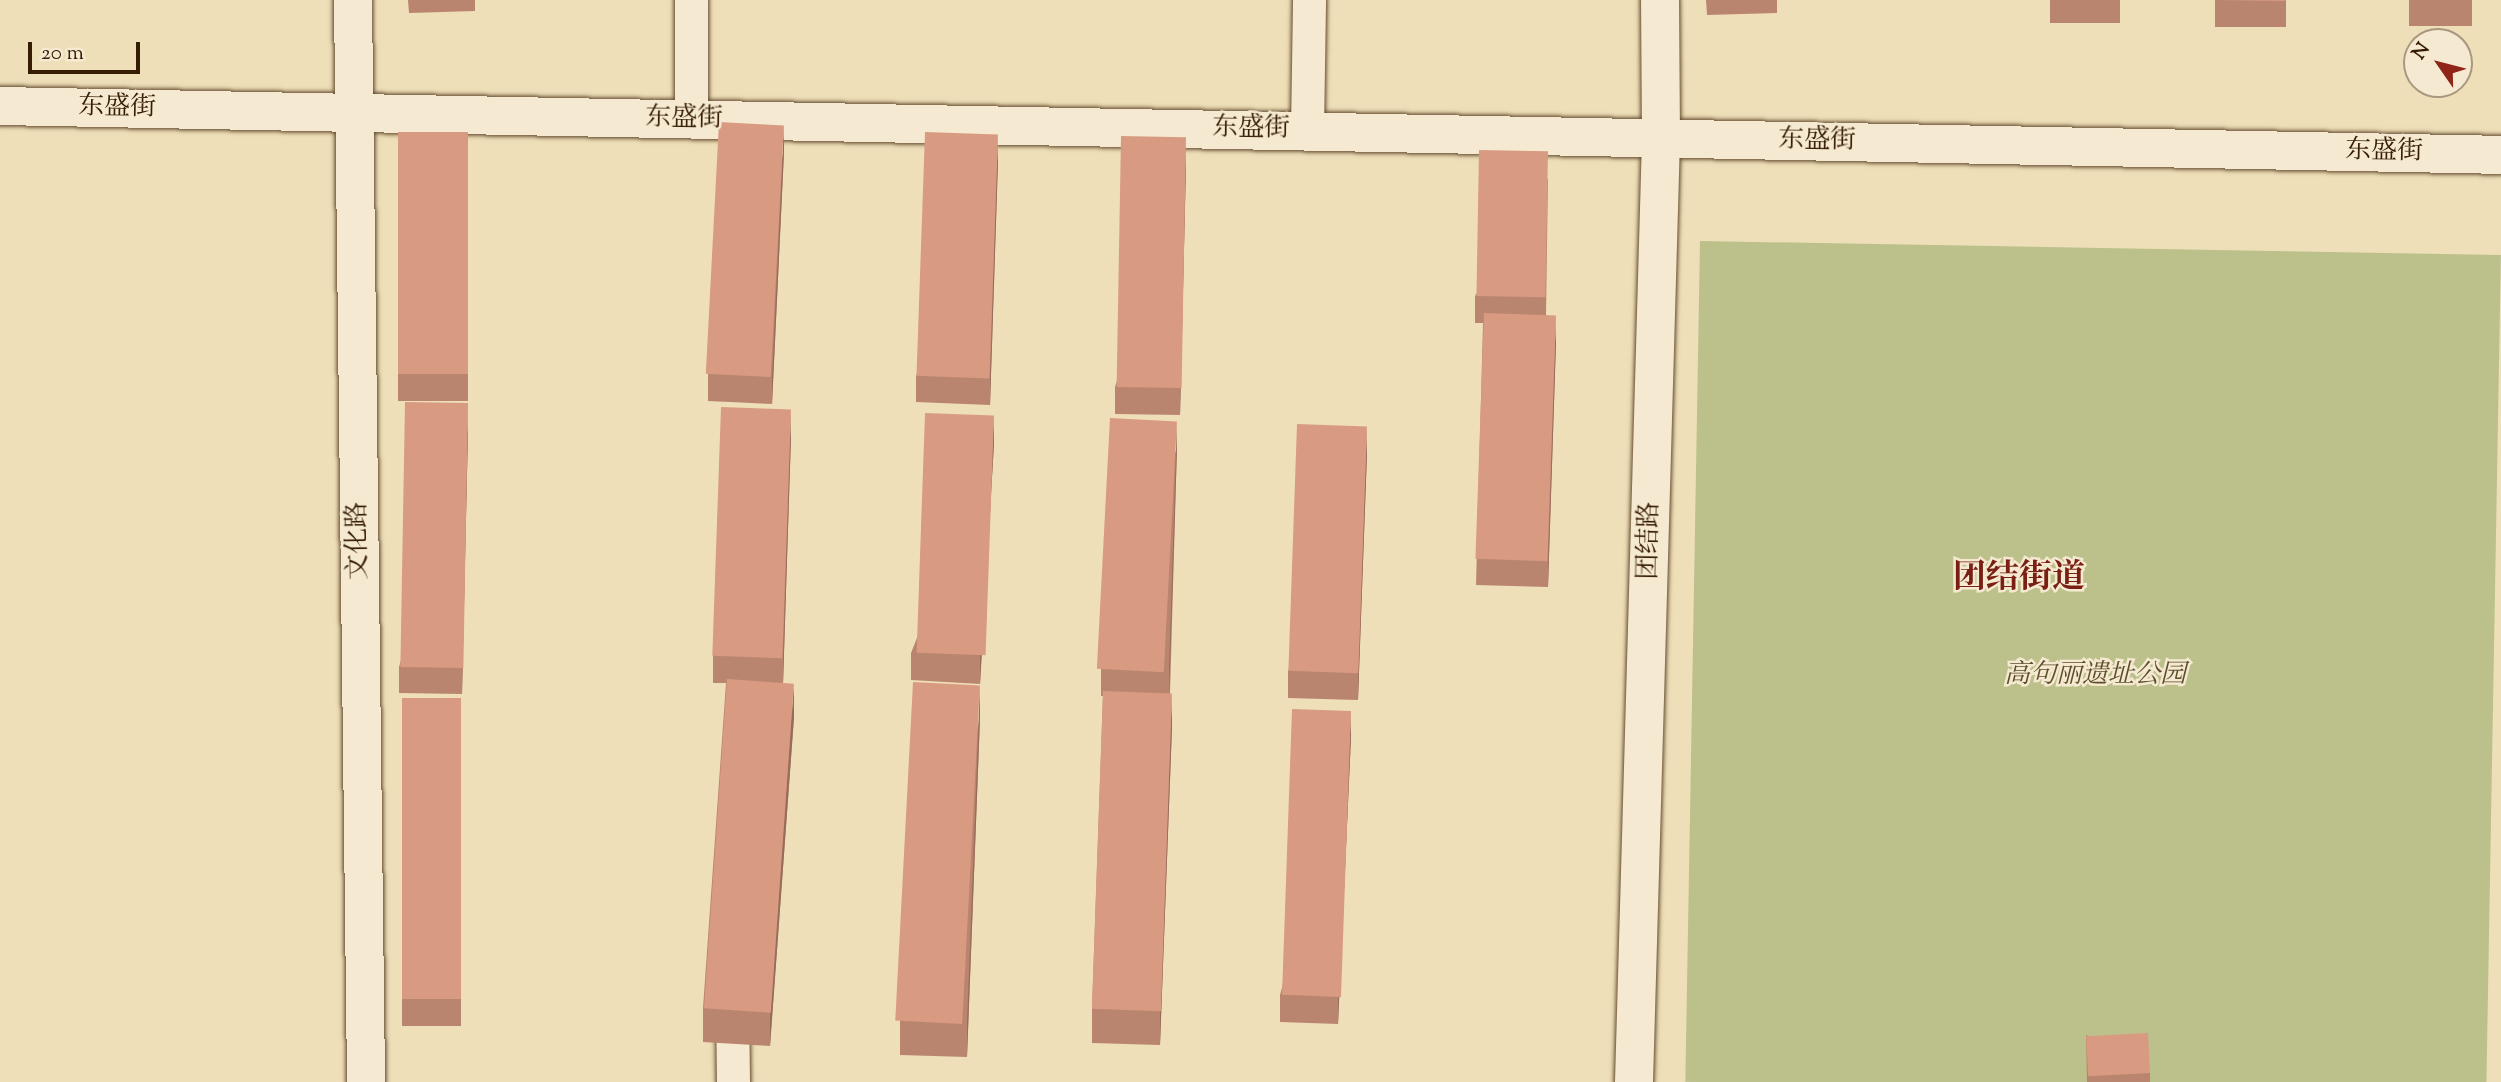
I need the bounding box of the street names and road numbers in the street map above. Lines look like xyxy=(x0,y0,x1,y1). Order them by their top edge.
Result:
street label: 东盛街 xyxy=(78,92,156,124)
street label: 东盛街 xyxy=(645,103,723,135)
street label: 东盛街 xyxy=(1212,113,1290,145)
street label: 东盛街 xyxy=(1778,125,1856,157)
street label: 东盛街 xyxy=(2345,136,2423,168)
street label: 文化路 xyxy=(343,502,375,580)
street label: 团结路 xyxy=(1634,502,1666,580)

